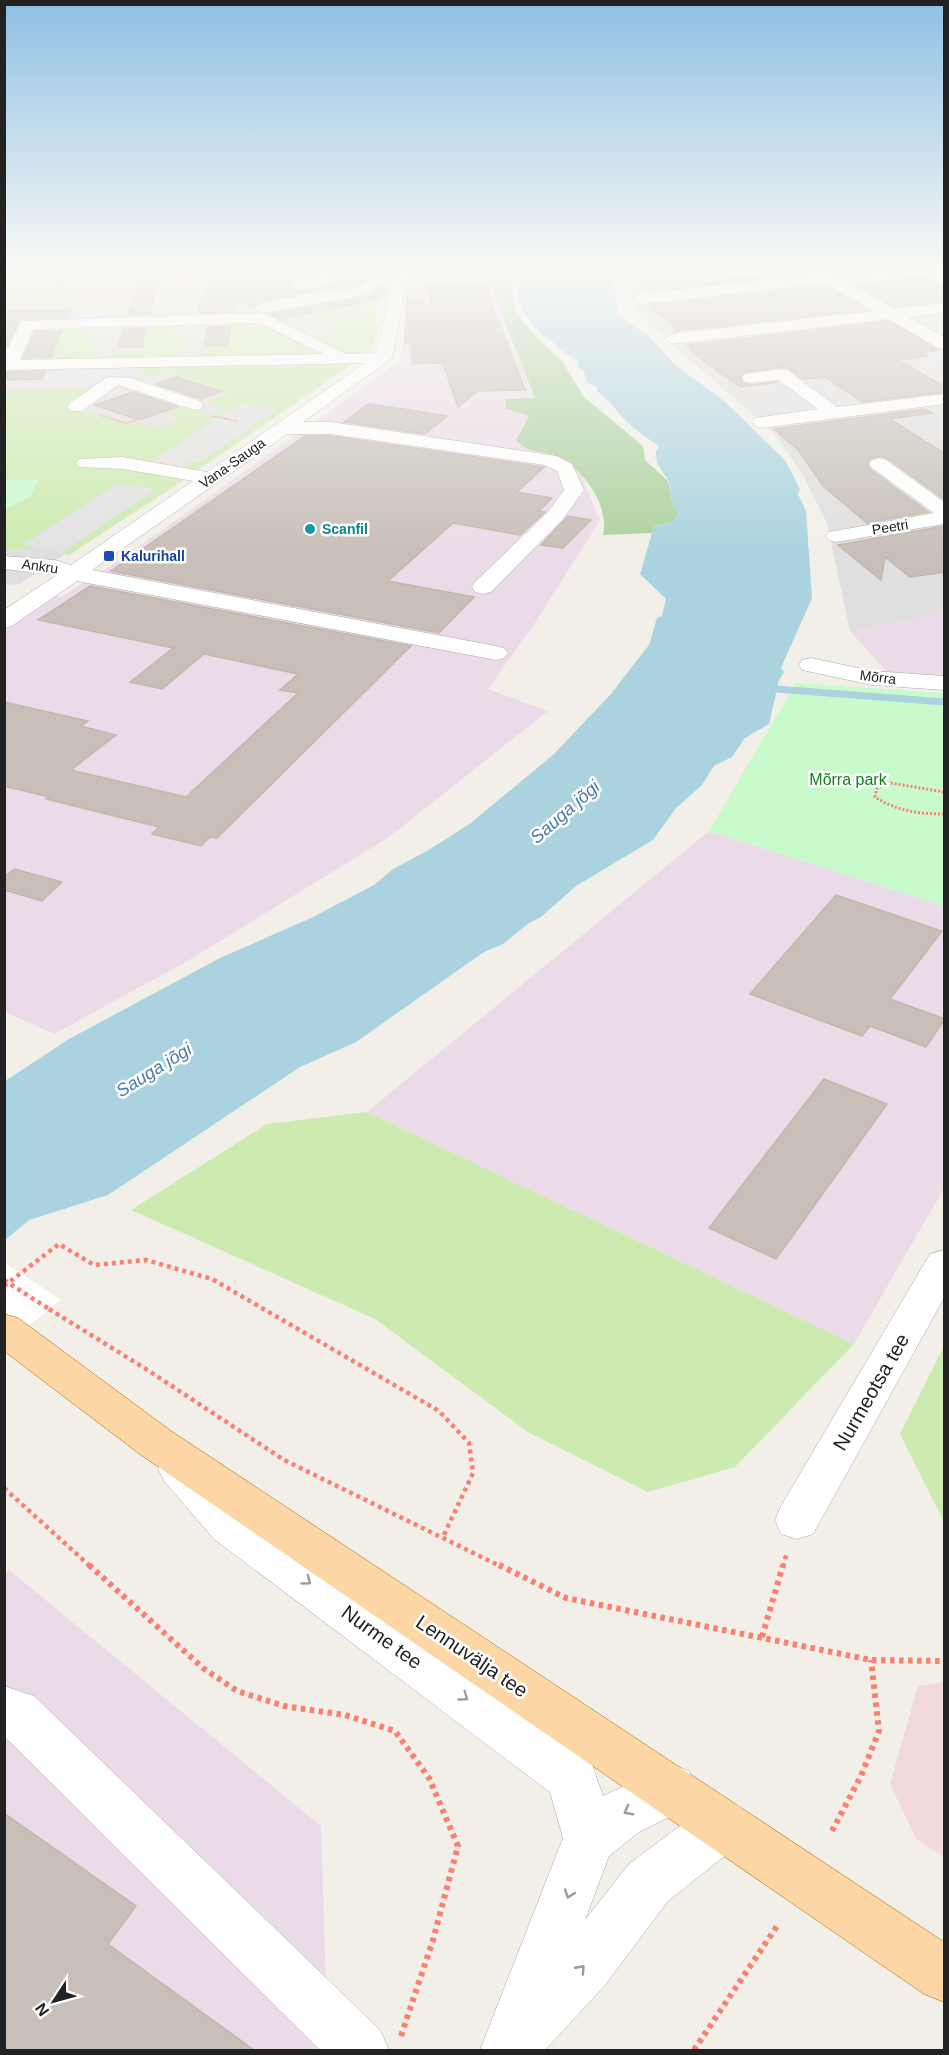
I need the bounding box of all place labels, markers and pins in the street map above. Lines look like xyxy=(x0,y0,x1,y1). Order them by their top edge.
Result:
place label: Scanfil xyxy=(322,521,368,537)
marker: Scanfil xyxy=(303,522,317,536)
place label: Kalurihall xyxy=(121,548,185,564)
marker: Kalurihall xyxy=(102,549,116,563)

